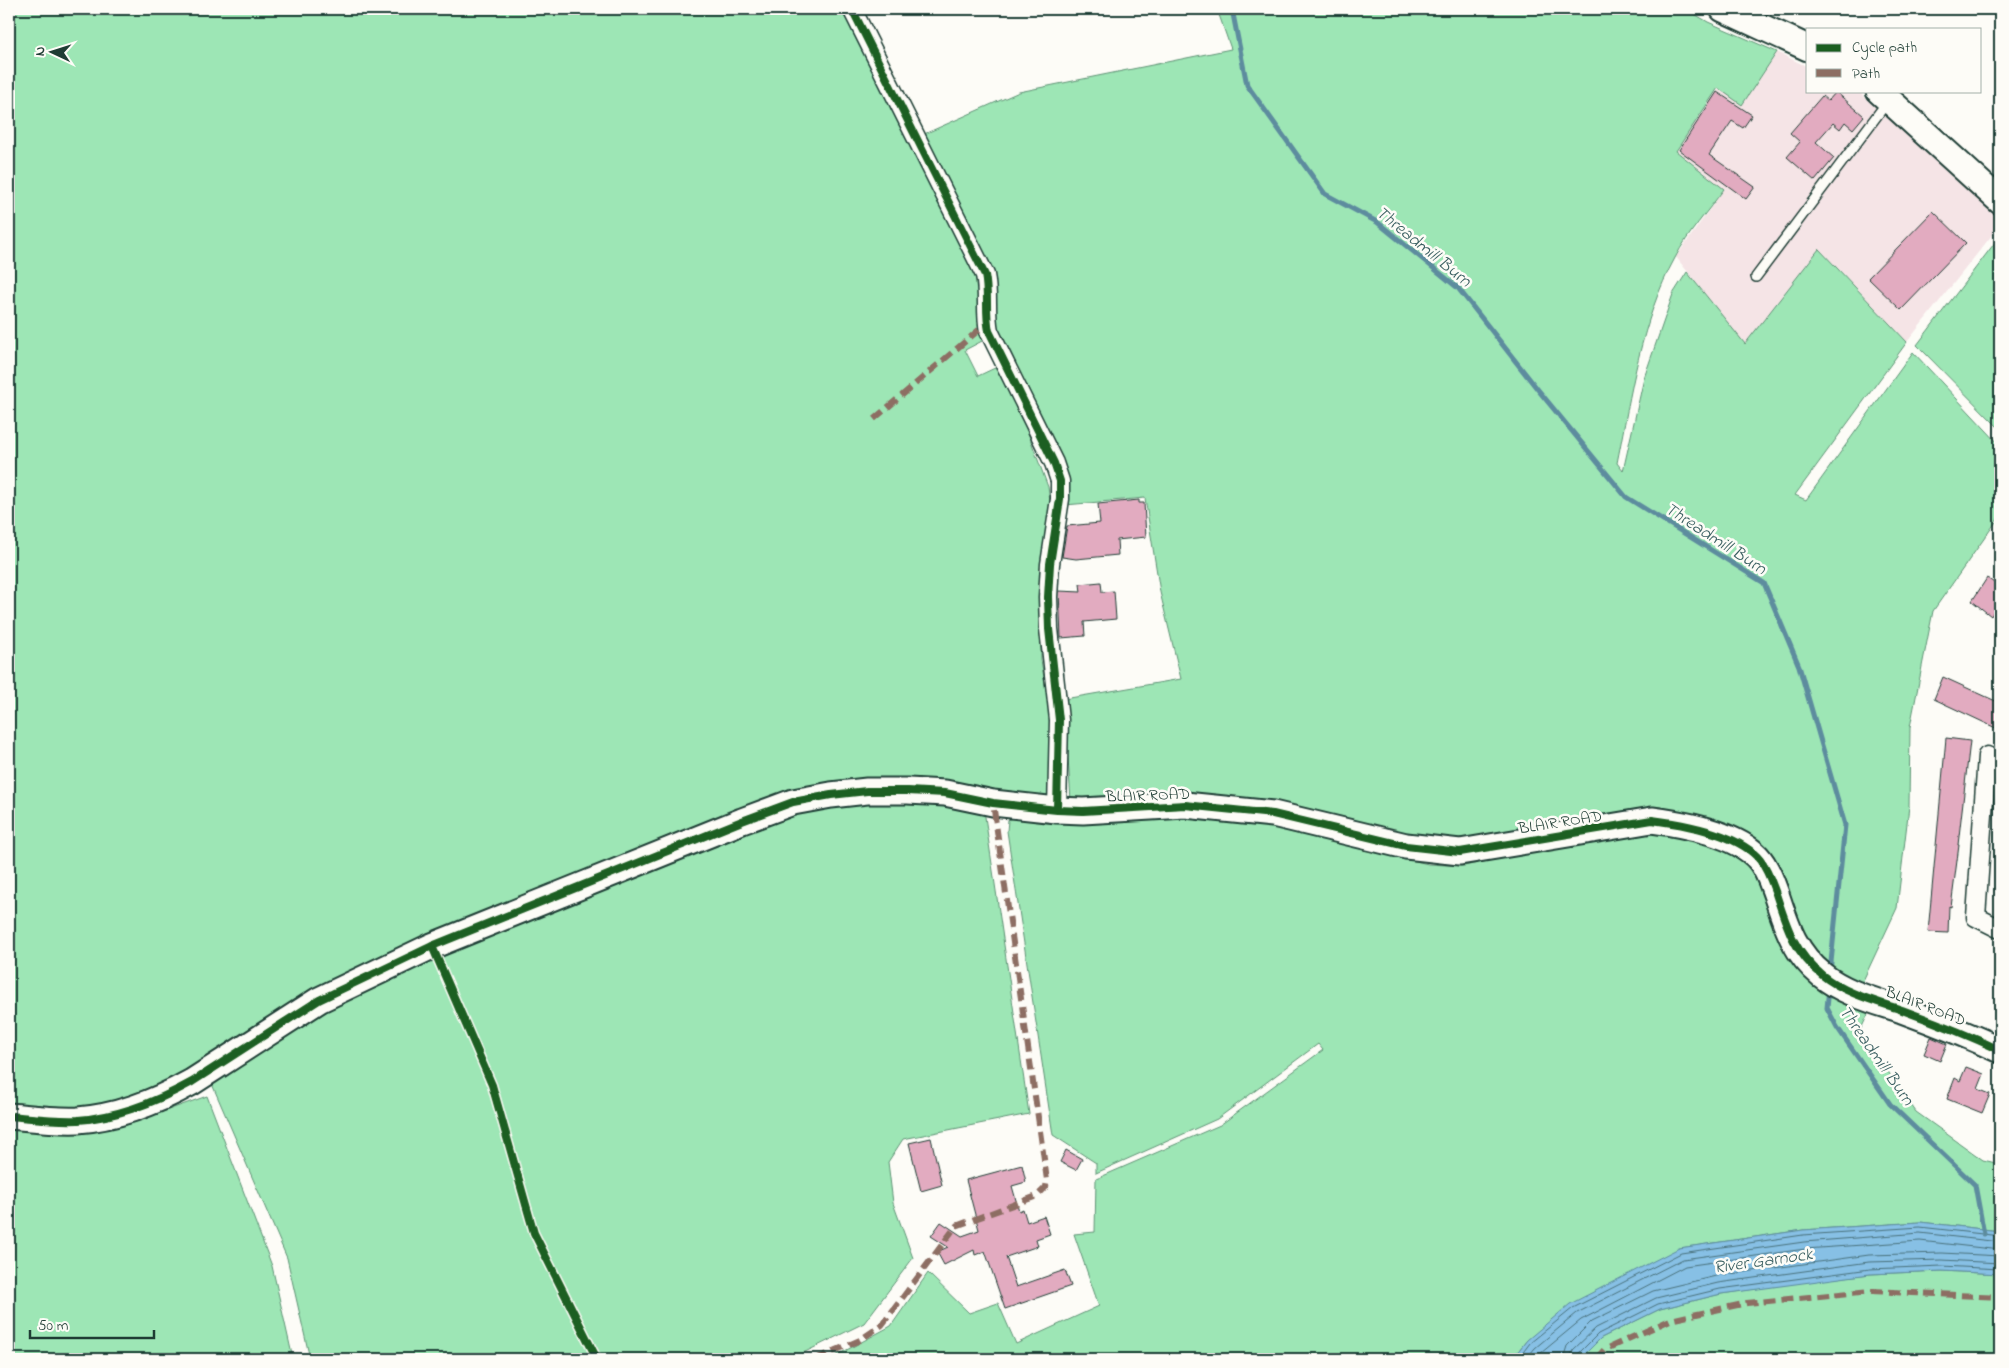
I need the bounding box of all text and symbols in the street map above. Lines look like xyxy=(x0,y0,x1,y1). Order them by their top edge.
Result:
north arrow xyxy=(28,28,78,78)
legend xyxy=(1806,28,1982,92)
text: Cycle path xyxy=(1852,37,1917,60)
text: N xyxy=(30,46,51,57)
text: Path xyxy=(1852,63,1880,85)
water label: Threadmill Burn xyxy=(1369,201,1477,295)
water label: Threadmill Burn xyxy=(1659,497,1772,583)
street label: BLAIR ROAD xyxy=(1105,783,1191,809)
street label: BLAIR ROAD xyxy=(1516,805,1604,842)
street label: BLAIR ROAD xyxy=(1881,980,1969,1033)
water label: Threadmill Burn xyxy=(1831,1001,1920,1112)
water label: River Garnock xyxy=(1712,1242,1815,1282)
scale bar xyxy=(30,1308,154,1340)
text: 50 m xyxy=(38,1315,69,1337)

